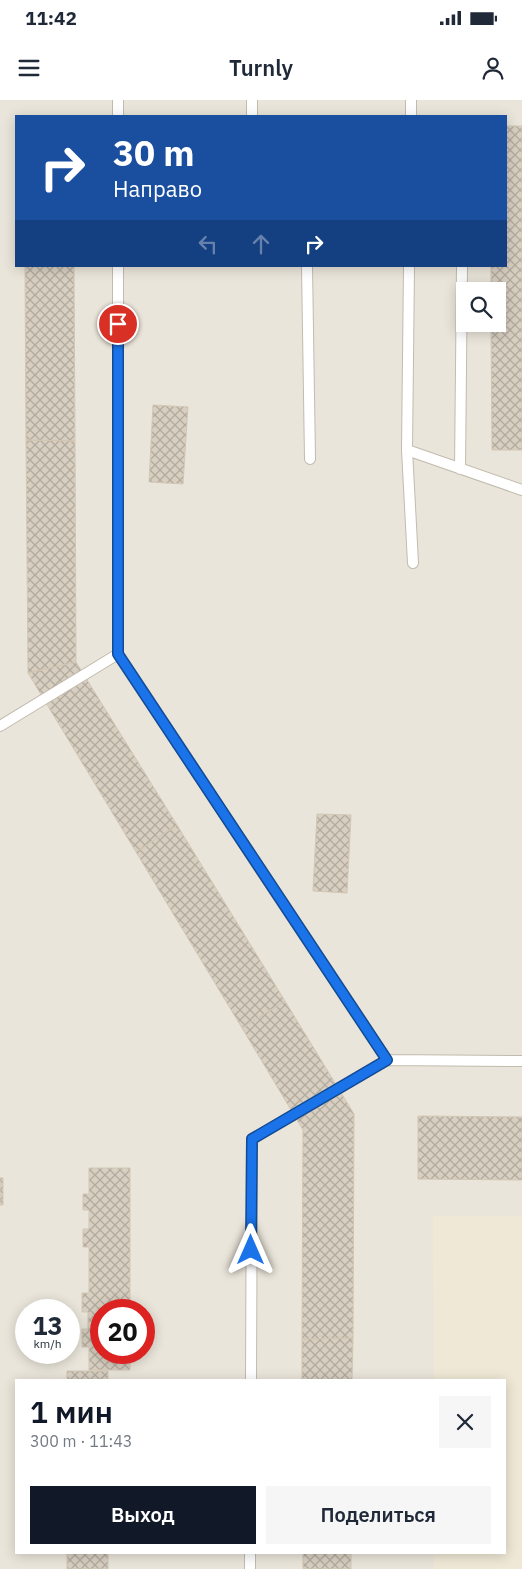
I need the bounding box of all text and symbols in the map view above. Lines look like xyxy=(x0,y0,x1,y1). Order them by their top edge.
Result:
text: 11:42 xyxy=(25,6,77,30)
text: Turnly xyxy=(229,53,293,82)
icon: menu xyxy=(15,54,43,82)
icon: person xyxy=(479,54,507,82)
text: 30 m xyxy=(113,130,195,176)
icon: right xyxy=(30,135,95,200)
text: Направо xyxy=(113,174,202,203)
icon: left xyxy=(194,230,222,258)
icon: ahead xyxy=(247,230,275,258)
icon: right xyxy=(300,230,328,258)
map controls xyxy=(456,282,506,332)
button: search xyxy=(456,282,506,332)
pin xyxy=(97,303,139,345)
icon: arrive xyxy=(104,310,132,338)
position arrow xyxy=(224,1223,276,1275)
speed limit sign: 20 xyxy=(90,1299,155,1364)
text: 13 xyxy=(32,1309,63,1342)
text: km/h xyxy=(33,1336,62,1351)
text: 1 мин xyxy=(30,1392,113,1431)
button: close xyxy=(439,1396,491,1448)
text: 300 m · 11:43 xyxy=(30,1431,132,1451)
button: Выход xyxy=(30,1486,256,1544)
button: Поделиться xyxy=(266,1486,491,1544)

